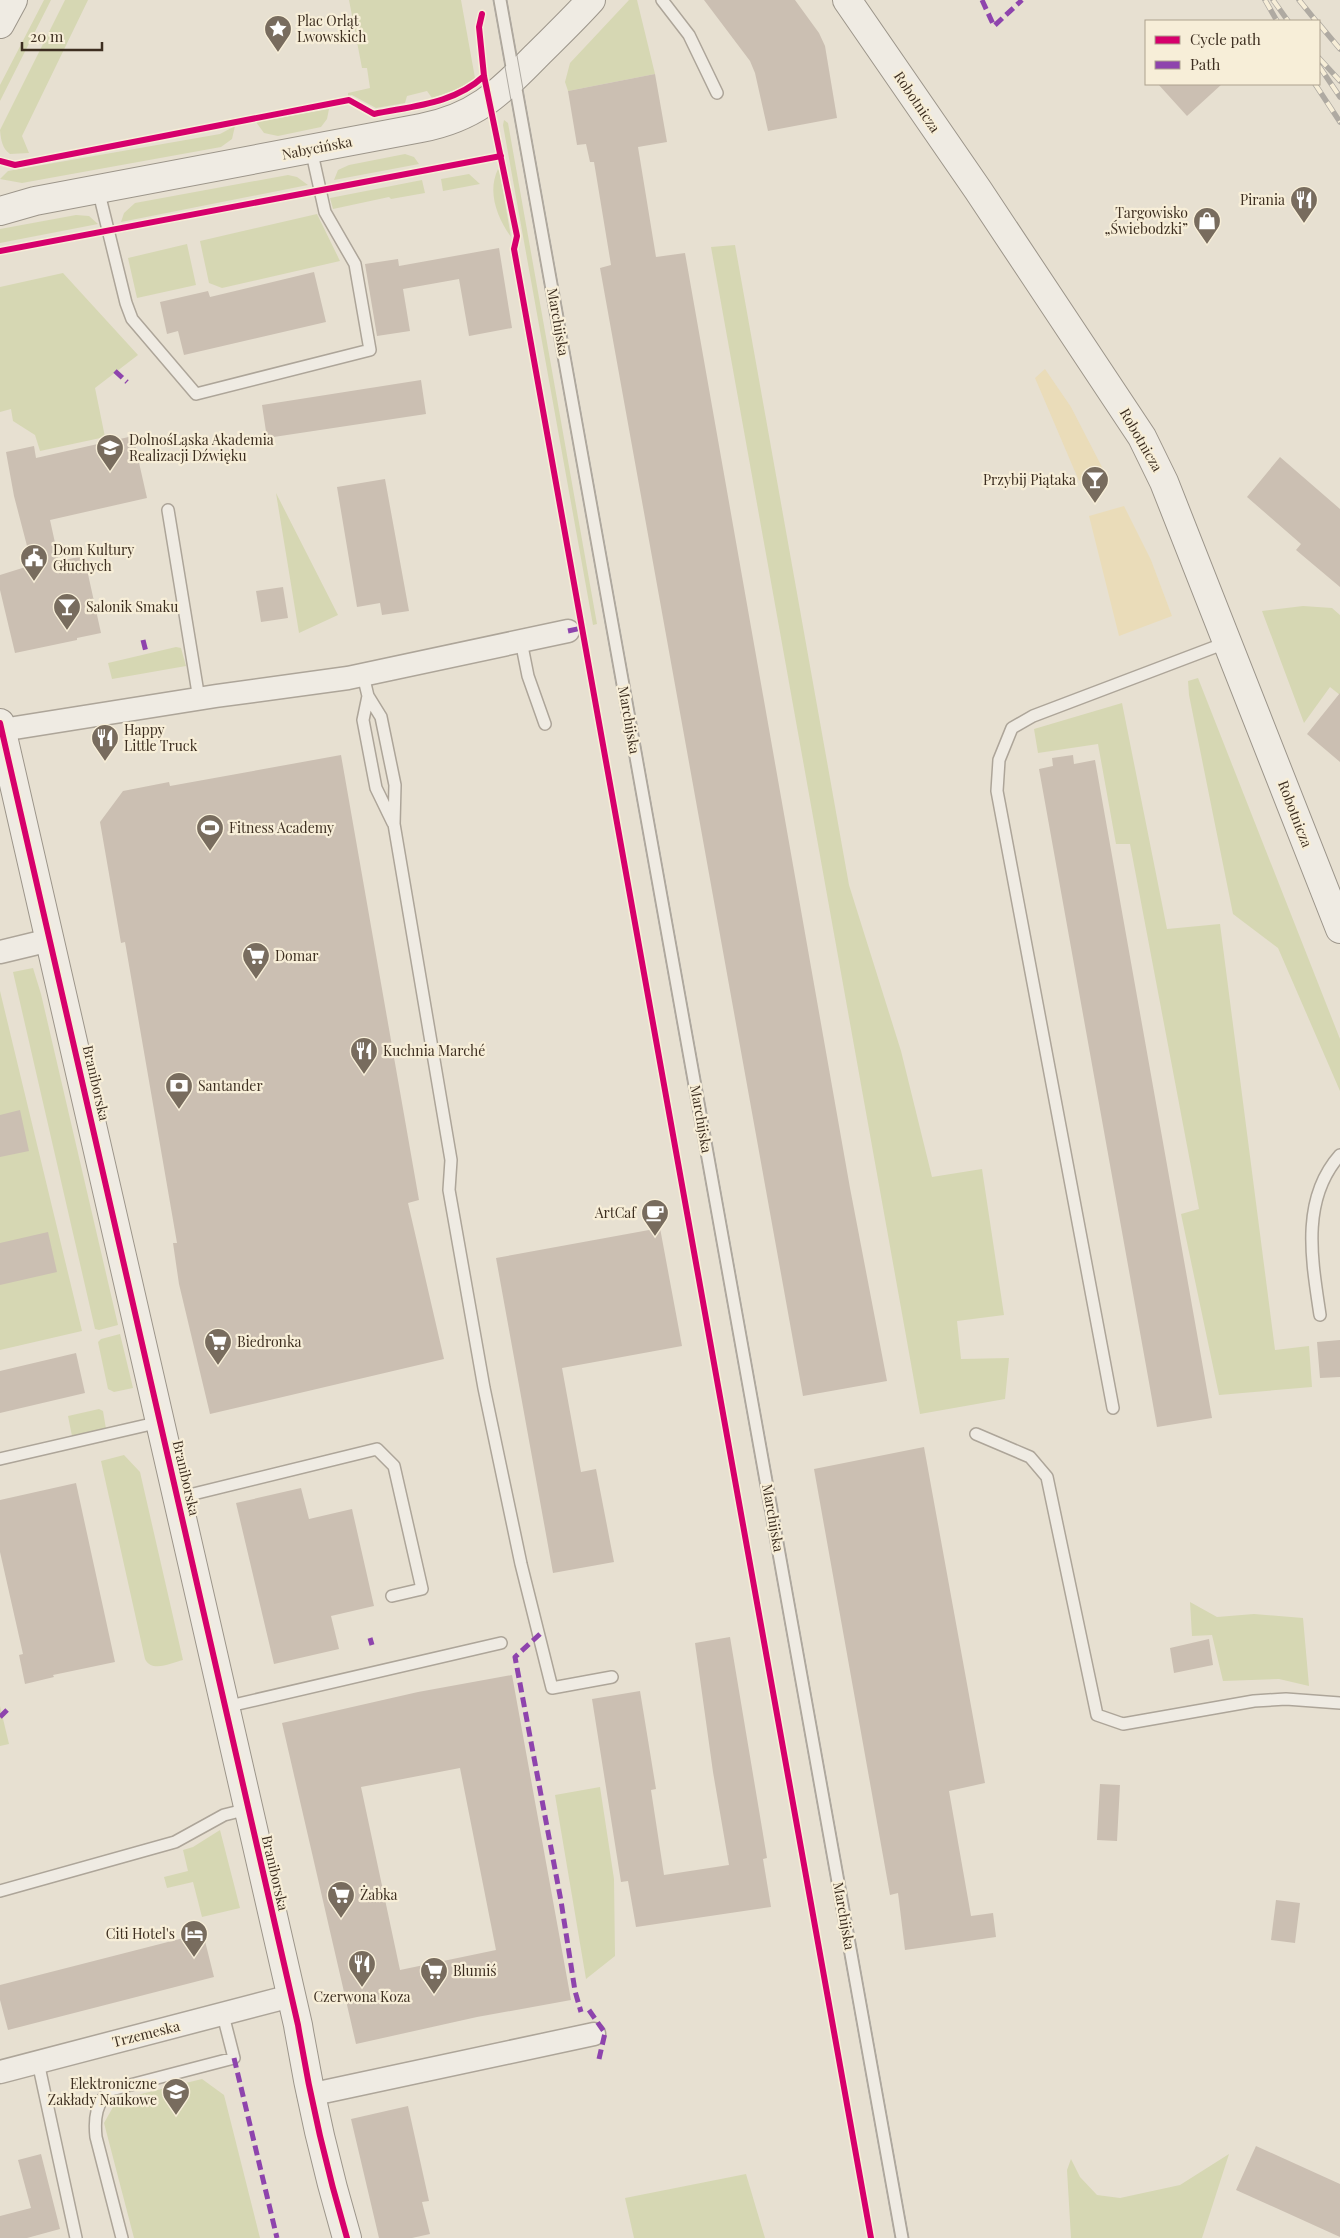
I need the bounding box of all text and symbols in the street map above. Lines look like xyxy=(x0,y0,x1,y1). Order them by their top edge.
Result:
place label: Plac Orląt Lwowskich xyxy=(297,11,367,46)
place icon: Plac Orląt Lwowskich xyxy=(263,14,293,53)
scale bar xyxy=(22,20,102,52)
legend xyxy=(1145,20,1320,85)
text: 20 m xyxy=(30,26,64,46)
text: Cycle path xyxy=(1190,29,1261,49)
text: Path xyxy=(1190,54,1220,74)
street label: Robotnicza xyxy=(890,67,945,136)
street label: Nabycińska xyxy=(280,131,354,164)
restaurant icon: Pirania xyxy=(1289,185,1319,224)
place label: Pirania xyxy=(1240,190,1285,209)
place label: Targowisko „Świebodzki” xyxy=(1104,203,1188,238)
shop icon: Targowisko „Świebodzki” xyxy=(1192,206,1222,245)
street label: Marchijska xyxy=(543,286,574,357)
street label: Robotnicza xyxy=(1116,405,1167,475)
place label: DolnośLąska Akademia Realizacji Dźwięku xyxy=(129,430,274,465)
school or university icon: DolnośLąska Akademia Realizacji Dźwięku xyxy=(95,433,125,472)
bar icon: Przybij Piątaka xyxy=(1080,465,1110,504)
place label: Przybij Piątaka xyxy=(983,470,1076,489)
place label: Dom Kultury Głuchych xyxy=(53,540,134,575)
public building icon: Dom Kultury Głuchych xyxy=(19,543,49,582)
bar icon: Salonik Smaku xyxy=(52,592,82,631)
place label: Salonik Smaku xyxy=(86,597,178,616)
street label: Marchijska xyxy=(614,684,645,755)
place label: Happy Little Truck xyxy=(124,720,198,755)
restaurant icon: Happy Little Truck xyxy=(90,723,120,762)
street label: Robotnicza xyxy=(1274,778,1317,850)
sports icon: Fitness Academy xyxy=(195,813,225,852)
place label: Fitness Academy xyxy=(229,818,334,837)
supermarket icon: Domar xyxy=(241,941,271,980)
place label: Domar xyxy=(275,946,319,965)
restaurant icon: Kuchnia Marché xyxy=(349,1036,379,1075)
place label: Kuchnia Marché xyxy=(383,1041,485,1060)
street label: Braniborska xyxy=(79,1043,114,1123)
bank icon: Santander xyxy=(164,1071,194,1110)
place label: Santander xyxy=(198,1076,263,1095)
street label: Marchijska xyxy=(686,1083,717,1154)
cafe icon: ArtCaf xyxy=(640,1198,670,1237)
place label: ArtCaf xyxy=(594,1203,637,1222)
supermarket icon: Biedronka xyxy=(203,1327,233,1366)
place label: Biedronka xyxy=(237,1332,302,1351)
street label: Braniborska xyxy=(169,1438,204,1518)
street label: Marchijska xyxy=(758,1482,789,1553)
street label: Braniborska xyxy=(258,1833,293,1913)
supermarket icon: Żabka xyxy=(326,1880,356,1919)
street label: Marchijska xyxy=(829,1880,860,1951)
place label: Żabka xyxy=(360,1885,398,1904)
hotel icon: Citi Hotel's xyxy=(179,1919,209,1958)
place label: Citi Hotel's xyxy=(106,1924,175,1943)
restaurant icon: Czerwona Koza xyxy=(347,1949,377,1988)
supermarket icon: Blumiś xyxy=(419,1956,449,1995)
place label: Blumiś xyxy=(453,1961,497,1980)
place label: Czerwona Koza xyxy=(313,1987,411,2006)
street label: Trzemeska xyxy=(110,2016,182,2051)
place label: Elektroniczne Zakłady Naukowe xyxy=(48,2074,157,2109)
school or university icon: Elektroniczne Zakłady Naukowe xyxy=(161,2077,191,2116)

